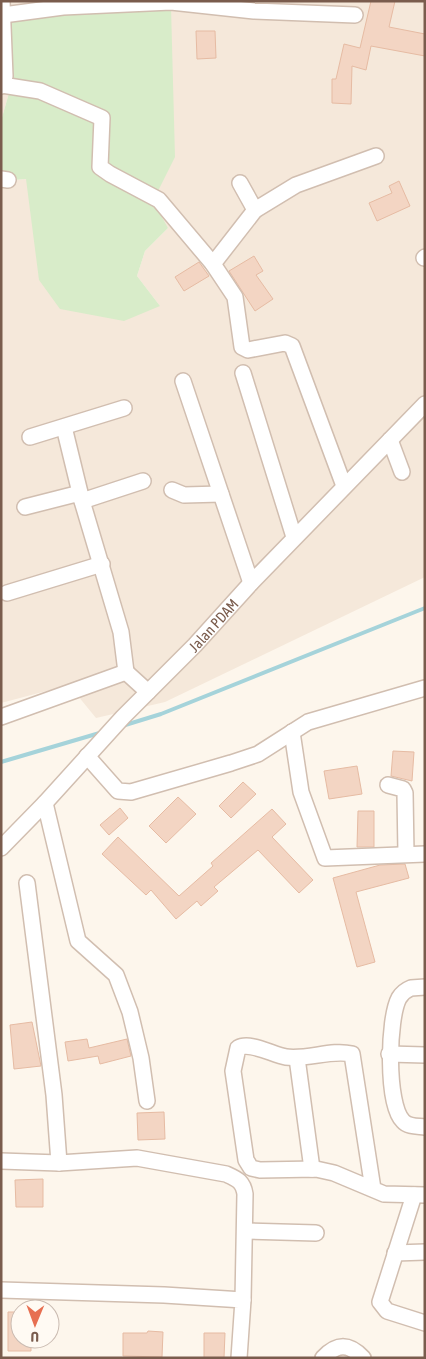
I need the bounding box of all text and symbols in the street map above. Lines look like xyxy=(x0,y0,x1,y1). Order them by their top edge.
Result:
street label: Jalan PDAM xyxy=(185,595,241,655)
north arrow xyxy=(10,1299,60,1349)
text: U xyxy=(31,1329,39,1345)

